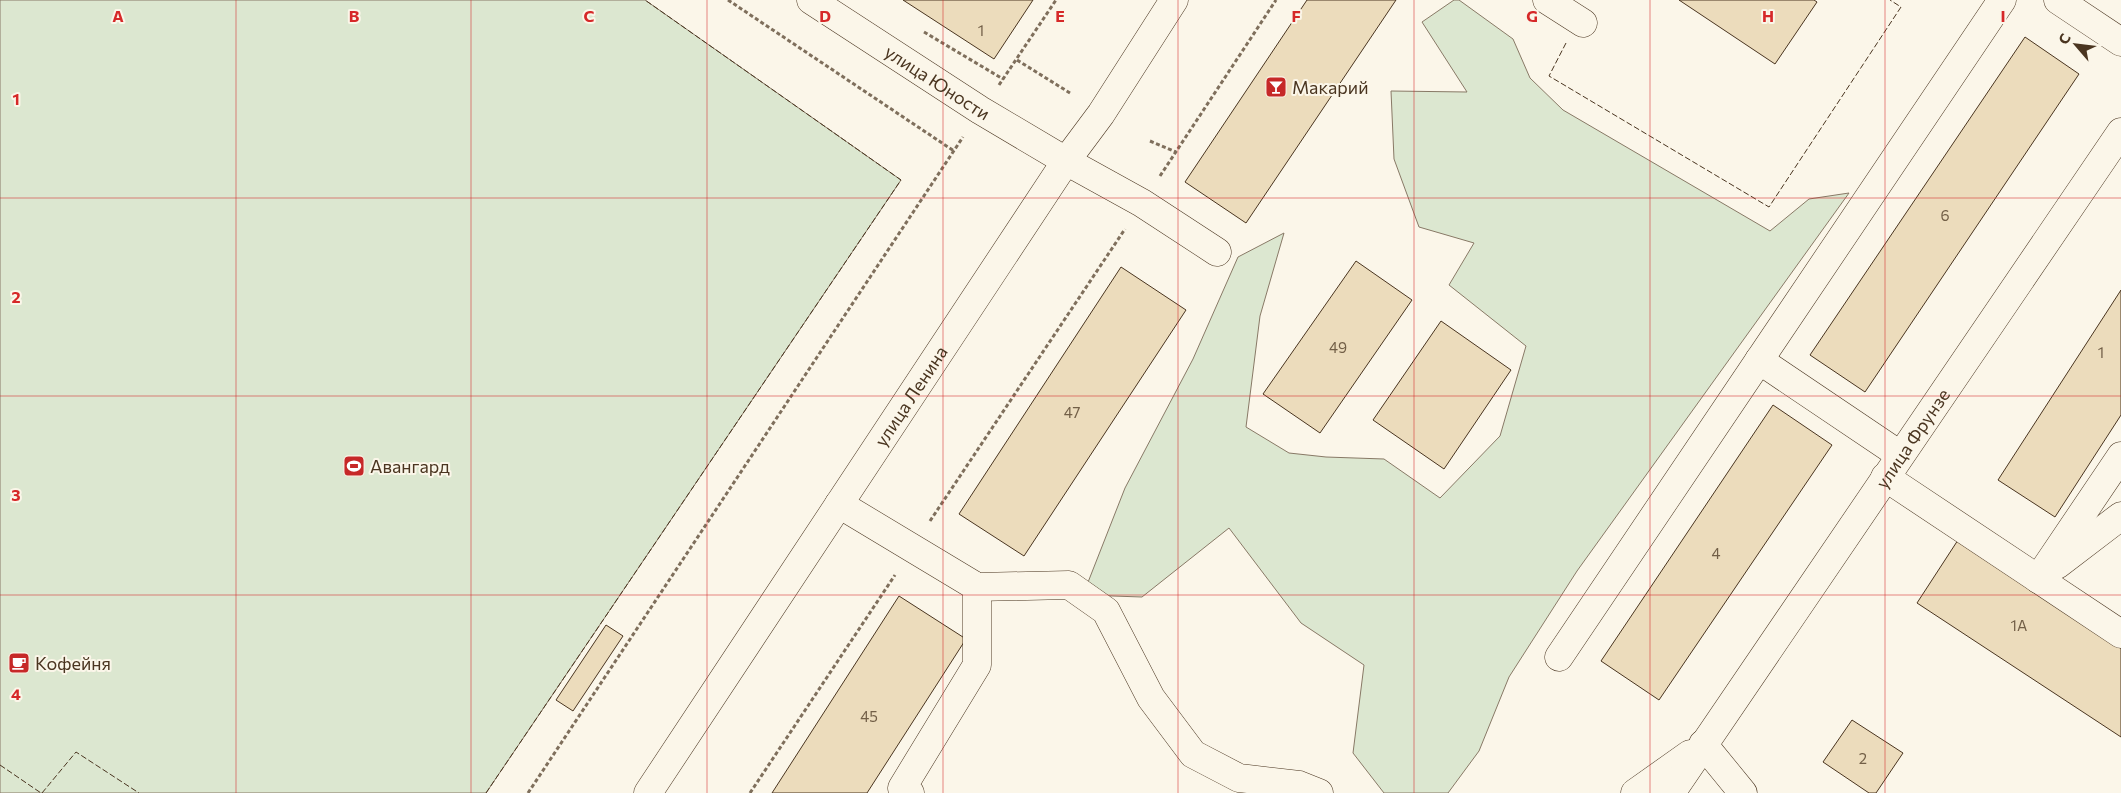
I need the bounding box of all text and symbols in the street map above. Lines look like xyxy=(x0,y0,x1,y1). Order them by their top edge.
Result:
text: A xyxy=(112,6,124,25)
text: B xyxy=(349,6,360,25)
text: C xyxy=(584,6,595,25)
text: D xyxy=(819,6,831,25)
text: E xyxy=(1055,6,1065,25)
text: F xyxy=(1291,6,1301,25)
text: G xyxy=(1526,6,1538,25)
text: H xyxy=(1762,6,1774,25)
text: I xyxy=(2000,6,2006,25)
north arrow xyxy=(2051,20,2101,70)
house number: 1 xyxy=(978,21,984,39)
text: С xyxy=(2054,30,2074,47)
street label: улица Юности xyxy=(881,40,994,124)
bar icon: Макарий xyxy=(1264,75,1288,99)
place label: Макарий xyxy=(1292,76,1369,98)
text: 1 xyxy=(12,89,20,108)
house number: 6 xyxy=(1940,206,1950,224)
text: 2 xyxy=(11,287,21,306)
house number: 49 xyxy=(1329,338,1347,356)
street label: улица Ленина xyxy=(869,342,952,450)
house number: 1 xyxy=(2098,343,2104,361)
street label: улица Фрунзе xyxy=(1871,384,1954,493)
house number: 47 xyxy=(1064,403,1080,421)
sports icon: Авангард xyxy=(342,454,366,478)
place label: Авангард xyxy=(370,455,450,477)
text: 3 xyxy=(11,485,21,504)
house number: 4 xyxy=(1712,544,1721,562)
house number: 1А xyxy=(2011,616,2027,634)
cafe icon: Кофейня xyxy=(7,651,31,675)
place label: Кофейня xyxy=(35,652,111,674)
text: 4 xyxy=(11,684,21,703)
house number: 45 xyxy=(860,707,878,725)
house number: 2 xyxy=(1859,749,1867,767)

